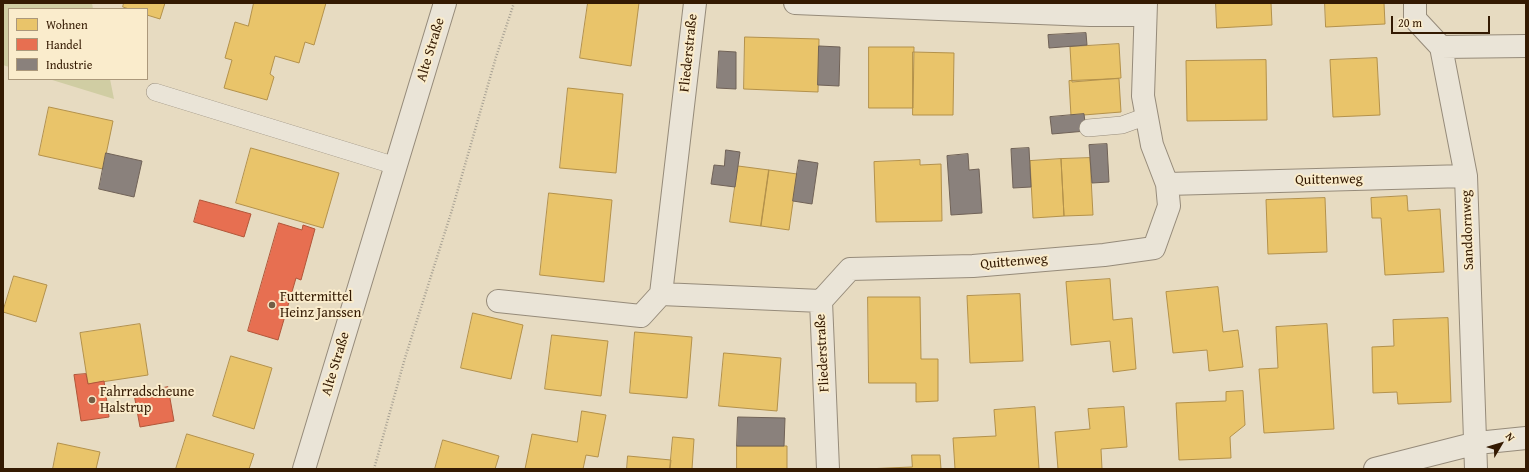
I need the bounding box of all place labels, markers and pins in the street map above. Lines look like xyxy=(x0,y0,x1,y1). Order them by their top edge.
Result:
place label: Futtermittel Heinz Janssen xyxy=(280,289,361,322)
marker: Futtermittel Heinz Janssen xyxy=(267,300,277,310)
place label: Fahrradscheune Halstrup xyxy=(100,384,194,416)
marker: Fahrradscheune Halstrup xyxy=(87,395,97,405)

